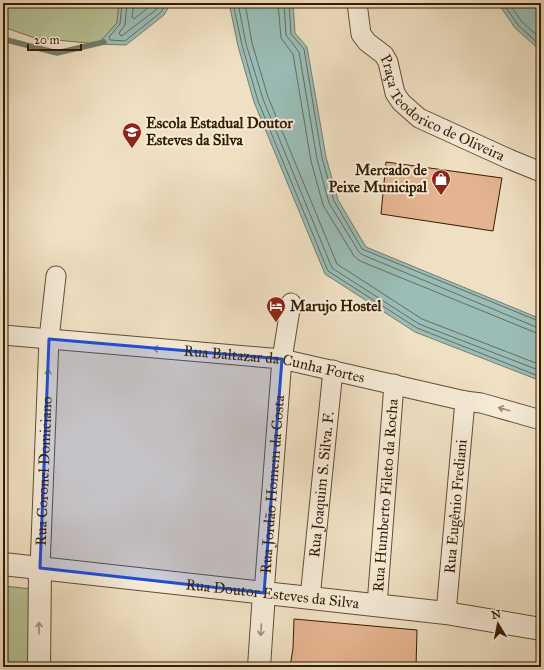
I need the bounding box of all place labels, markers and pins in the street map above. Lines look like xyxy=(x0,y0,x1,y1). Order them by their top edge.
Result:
place label: Escola Estadual Doutor Esteves da Silva xyxy=(146,114,293,149)
school or university icon: Escola Estadual Doutor Esteves da Silva xyxy=(121,121,143,149)
place label: Mercado de Peixe Municipal xyxy=(329,161,428,197)
shop icon: Mercado de Peixe Municipal xyxy=(430,168,452,196)
hotel icon: Marujo Hostel xyxy=(265,295,287,323)
place label: Marujo Hostel xyxy=(290,297,383,316)

